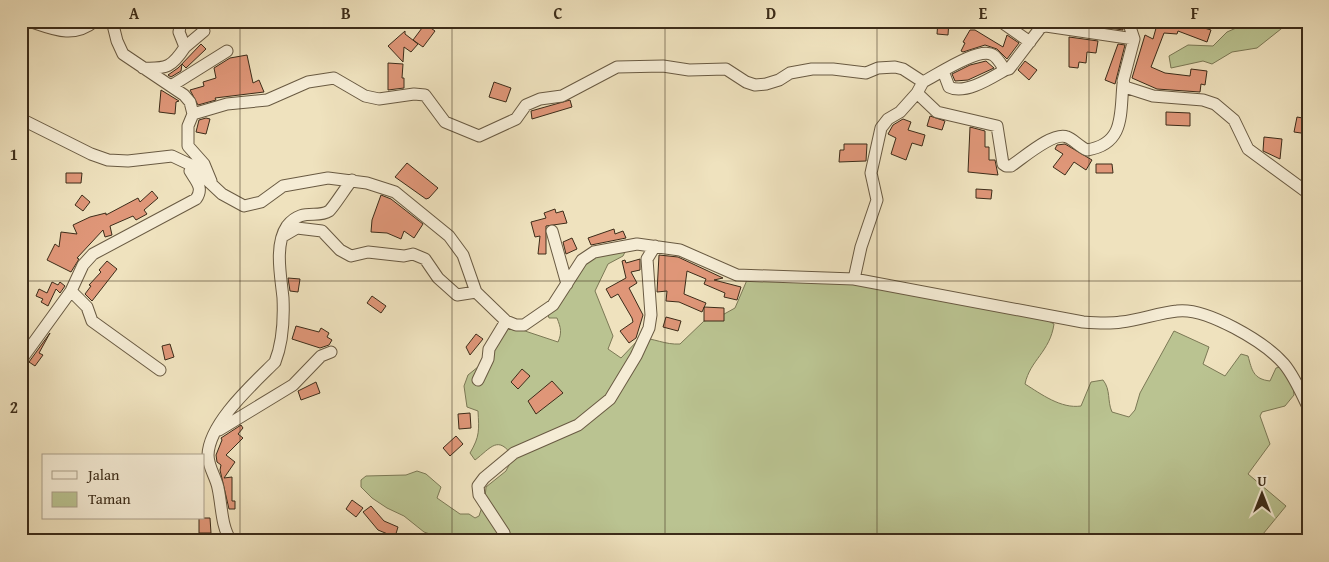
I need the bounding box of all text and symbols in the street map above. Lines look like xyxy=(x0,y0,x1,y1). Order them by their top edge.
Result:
text: A xyxy=(129,1,140,25)
text: B xyxy=(341,1,351,25)
text: C xyxy=(553,1,563,25)
text: D xyxy=(766,1,776,25)
text: E xyxy=(979,1,988,25)
text: F xyxy=(1191,1,1199,25)
text: 1 xyxy=(10,142,18,166)
text: 2 xyxy=(10,395,18,419)
legend xyxy=(42,454,205,520)
text: Jalan xyxy=(86,464,120,485)
north arrow xyxy=(1236,470,1286,520)
text: U xyxy=(1257,471,1267,491)
text: Taman xyxy=(88,488,131,509)

